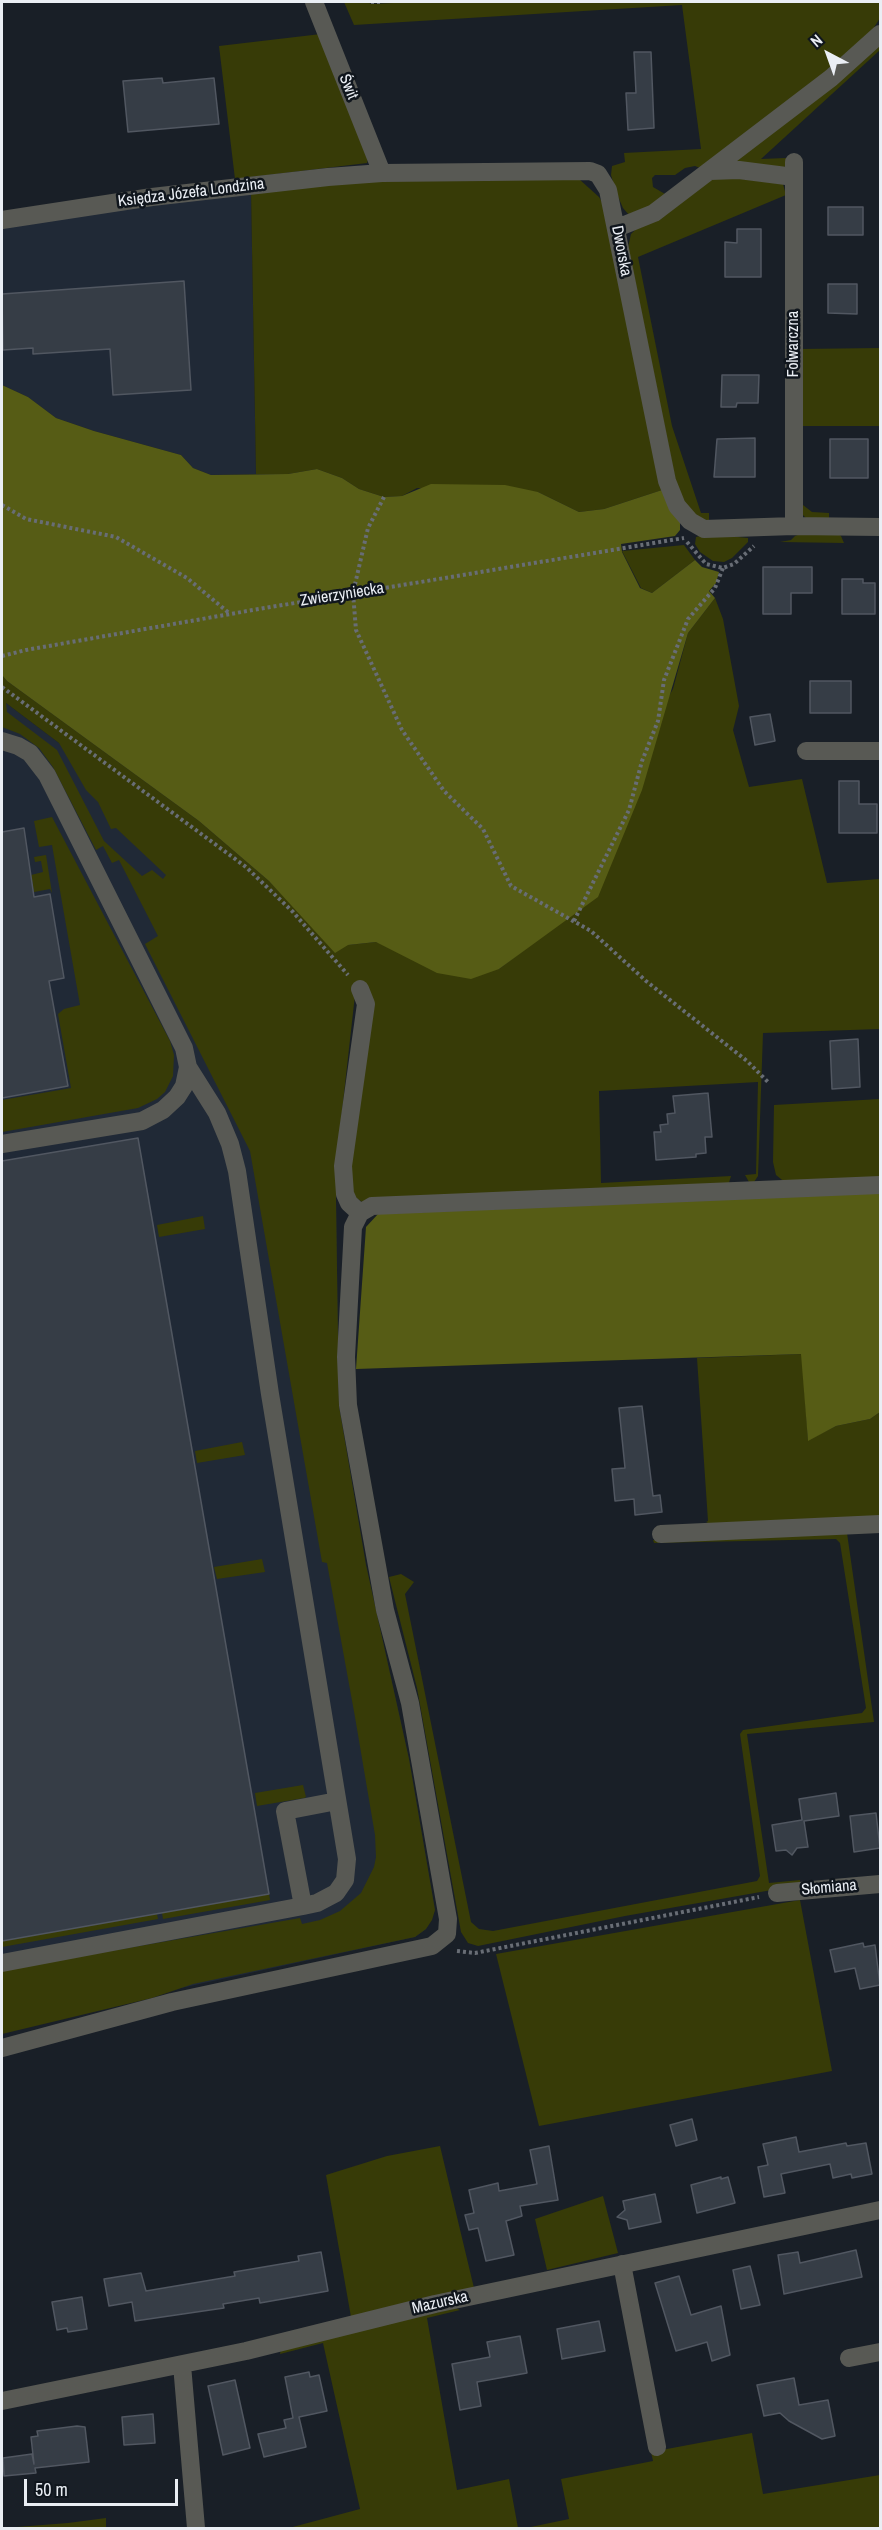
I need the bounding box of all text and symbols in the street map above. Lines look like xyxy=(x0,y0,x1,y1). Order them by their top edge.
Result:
north arrow xyxy=(798,24,858,84)
text: N xyxy=(805,29,827,52)
street label: Świt xyxy=(334,72,362,102)
street label: Księdza Józefa Londzina xyxy=(117,174,265,212)
street label: Dworska xyxy=(607,224,635,278)
street label: Folwarczna xyxy=(784,311,804,377)
street label: Zwierzyniecka xyxy=(299,579,385,611)
street label: Słomiana xyxy=(801,1876,857,1900)
street label: Mazurska xyxy=(410,2287,470,2319)
scale bar xyxy=(27,2467,182,2505)
text: 50 m xyxy=(35,2477,68,2502)

